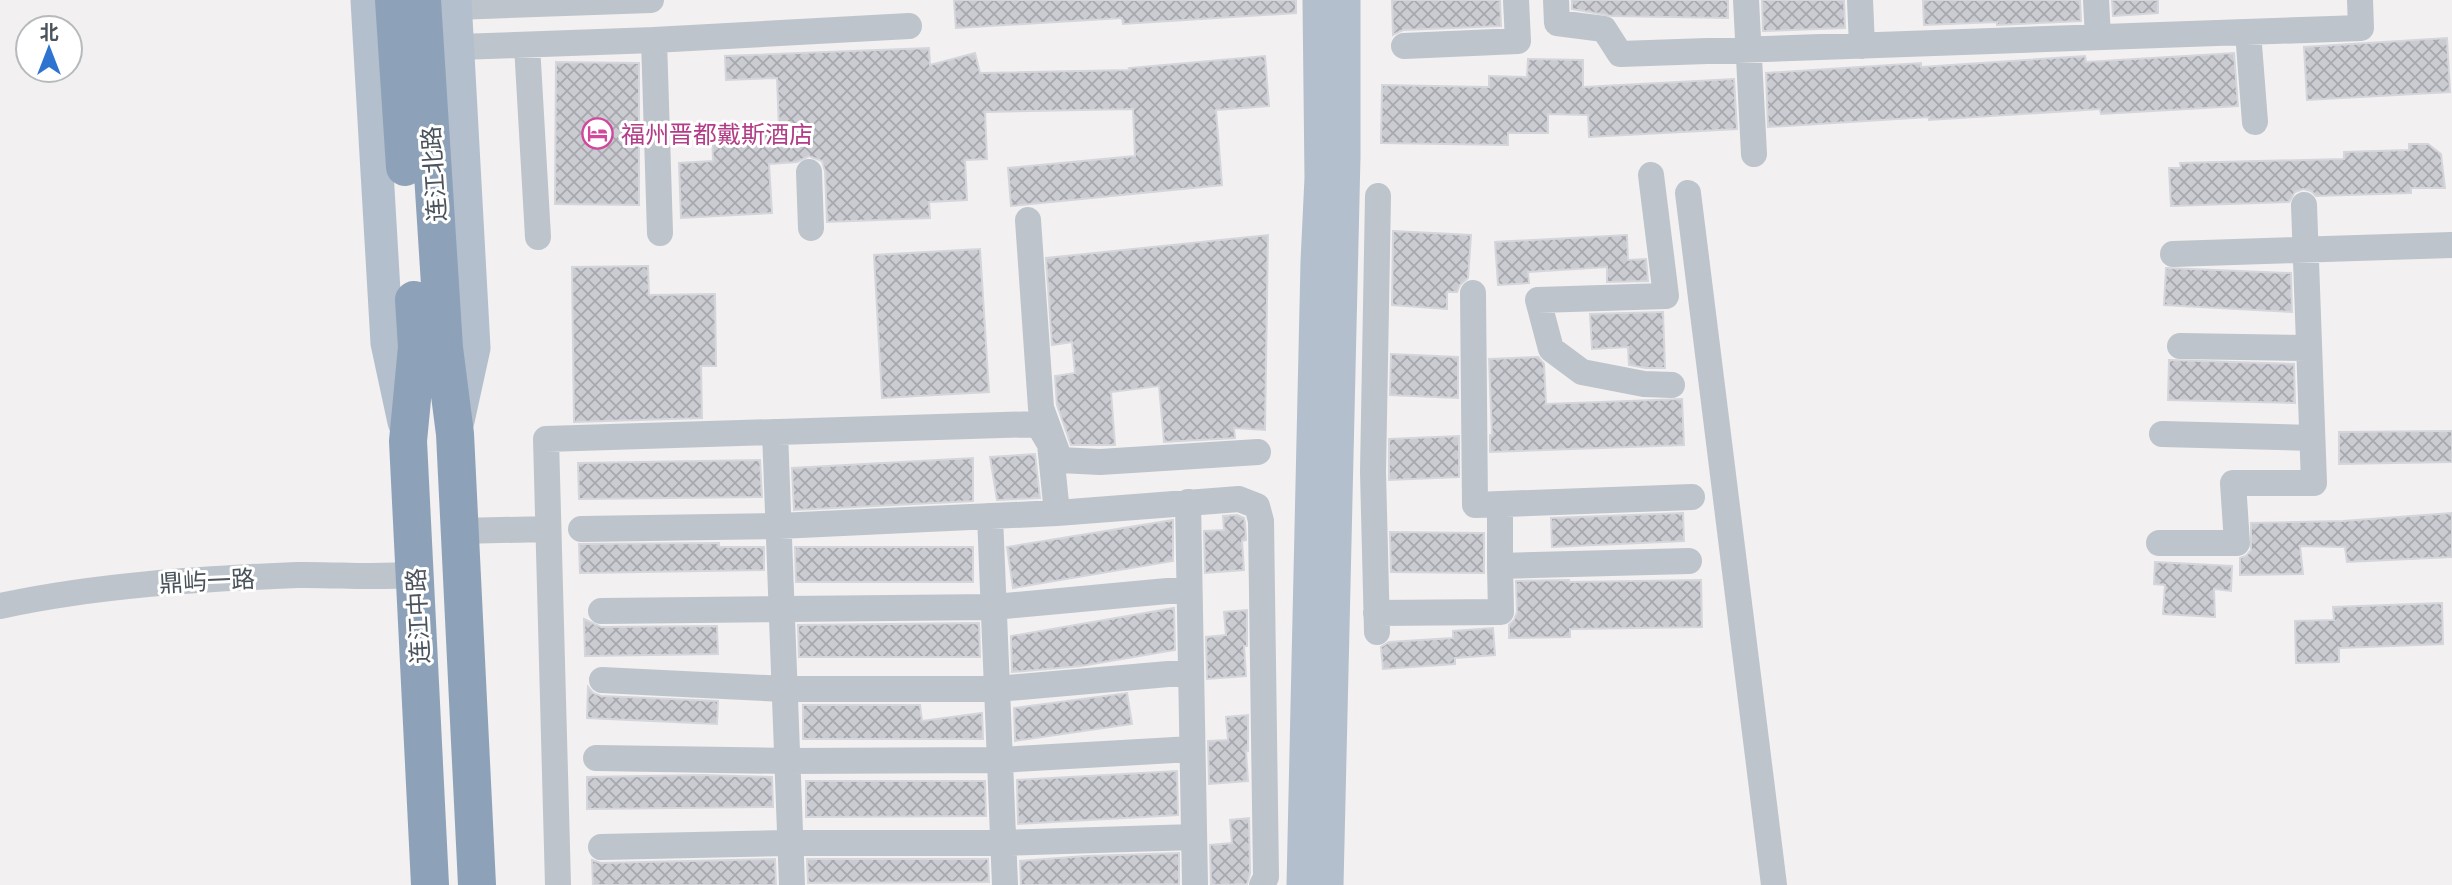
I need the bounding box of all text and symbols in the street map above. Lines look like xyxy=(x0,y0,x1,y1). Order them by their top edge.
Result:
north arrow xyxy=(14,14,84,84)
text: 北 xyxy=(39,19,59,45)
hotel icon: 福州晋都戴斯酒店 xyxy=(581,116,615,150)
place label: 福州晋都戴斯酒店 xyxy=(621,117,813,150)
street label: 连江北路 xyxy=(413,125,453,223)
street label: 鼎屿一路 xyxy=(158,561,256,599)
street label: 连江中路 xyxy=(398,567,436,665)

